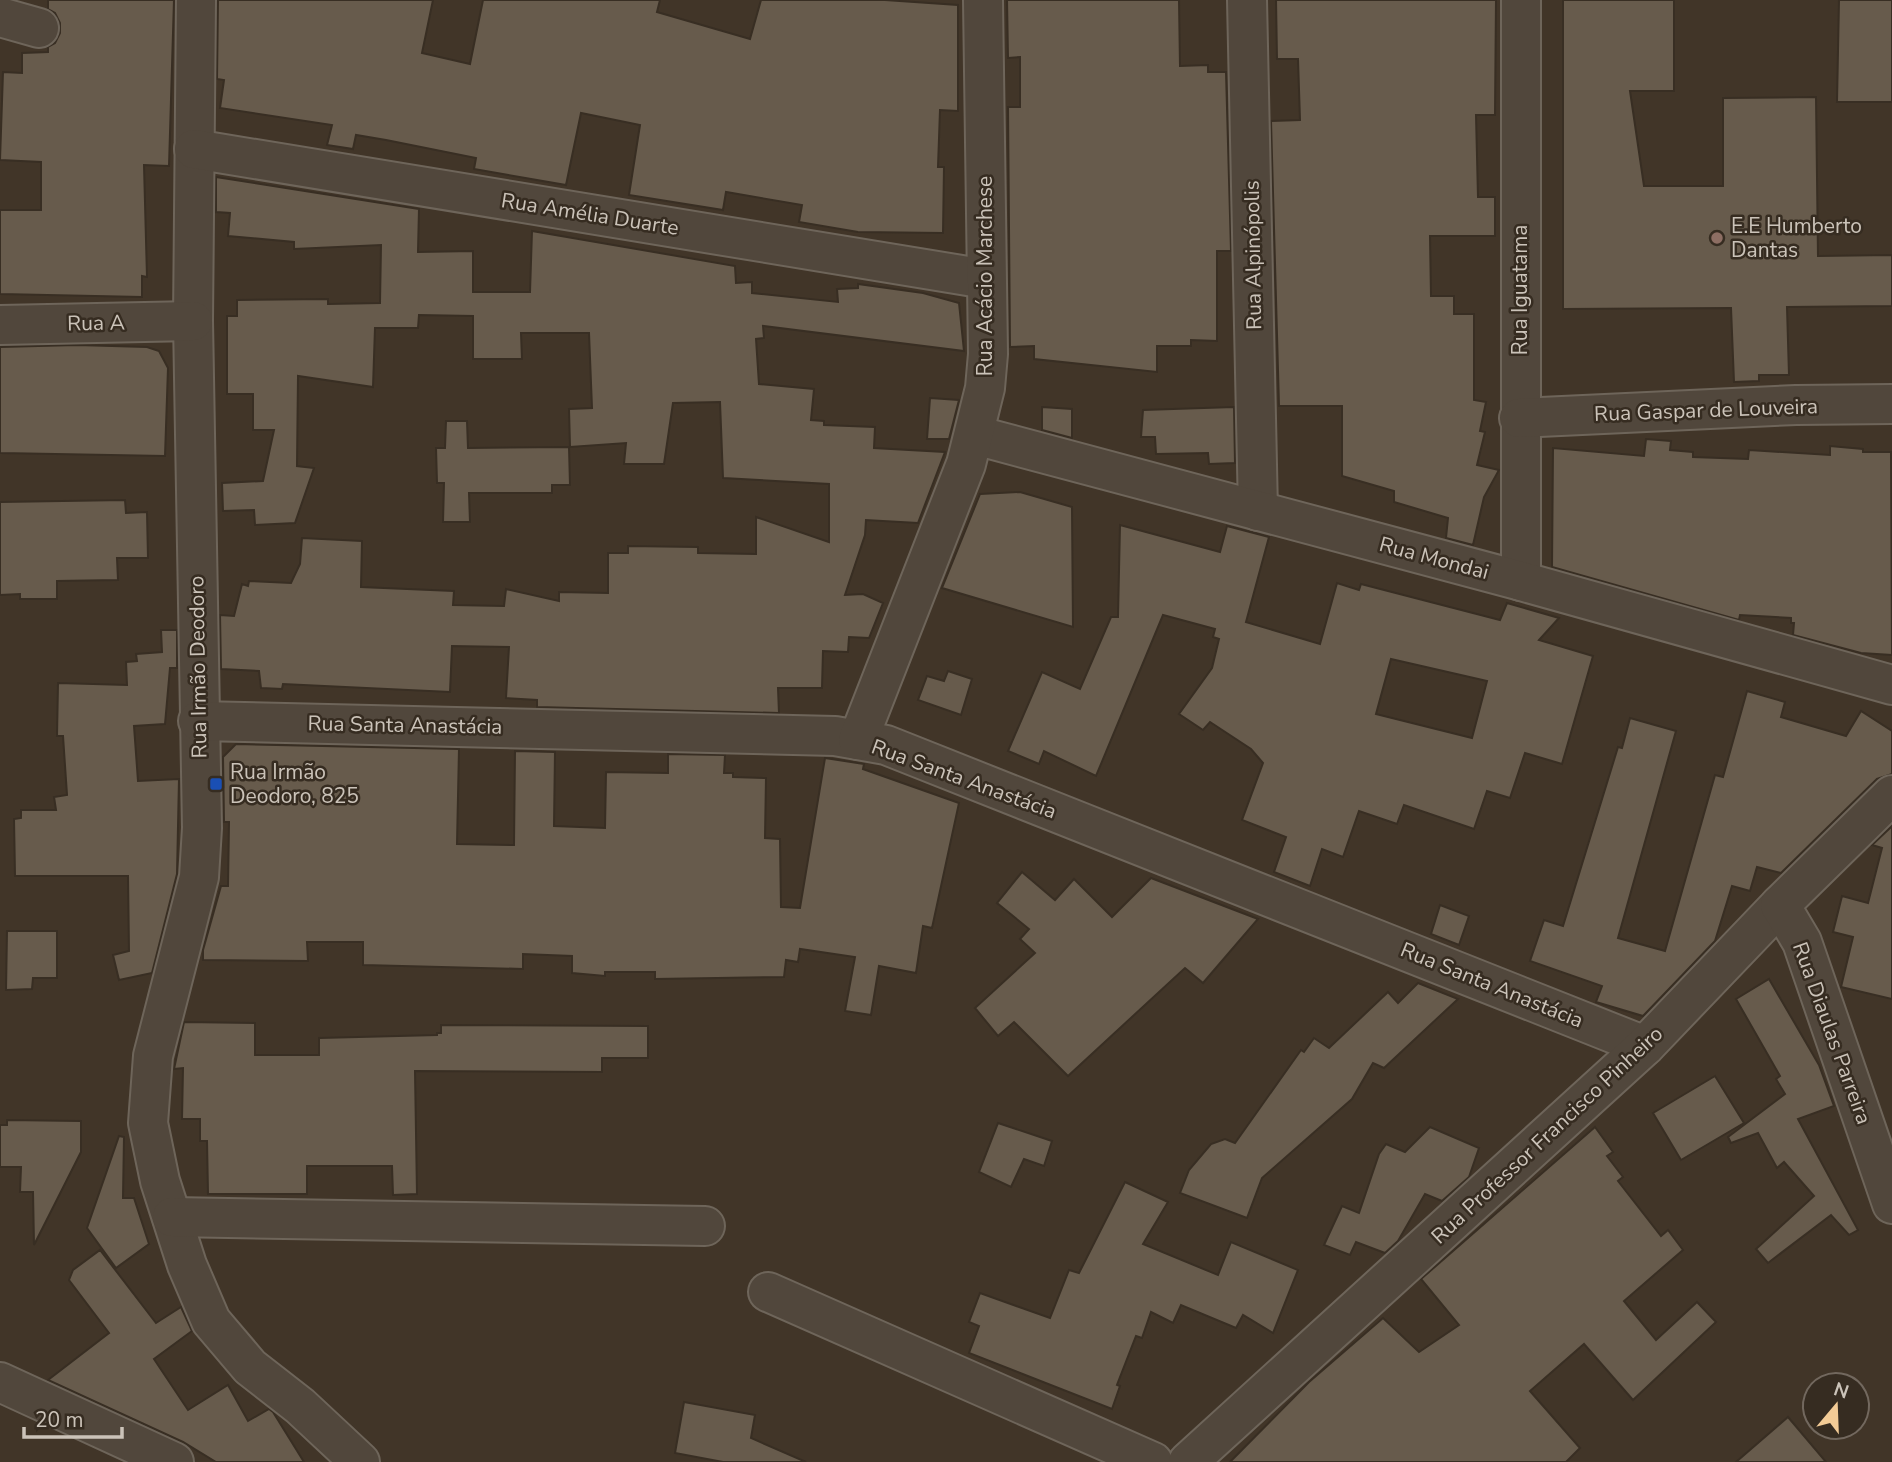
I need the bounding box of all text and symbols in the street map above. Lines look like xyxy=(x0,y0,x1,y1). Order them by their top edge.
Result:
street label: Rua Acácio Marchese xyxy=(971,176,999,376)
street label: Rua Alpinópolis xyxy=(1238,180,1268,330)
street label: Rua Amélia Duarte xyxy=(499,186,681,242)
place label: E.E Humberto Dantas xyxy=(1731,212,1862,264)
street label: Rua Iguatama xyxy=(1506,225,1534,355)
marker: E.E Humberto Dantas xyxy=(1709,230,1725,246)
street label: Rua A xyxy=(67,308,125,338)
street label: Rua Gaspar de Louveira xyxy=(1594,392,1818,428)
street label: Rua Mondai xyxy=(1376,530,1492,586)
street label: Rua Irmão Deodoro xyxy=(182,575,214,759)
street label: Rua Santa Anastácia xyxy=(307,709,503,741)
street label: Rua Santa Anastácia xyxy=(868,733,1060,825)
place label: Rua Irmão Deodoro, 825 xyxy=(230,758,359,810)
marker: Rua Irmão Deodoro, 825 xyxy=(208,776,224,792)
street label: Rua Santa Anastácia xyxy=(1396,936,1588,1034)
street label: Rua Diaulas Parreira xyxy=(1786,938,1878,1128)
street label: Rua Professor Francisco Pinheiro xyxy=(1425,1020,1669,1250)
north arrow xyxy=(1801,1371,1871,1441)
text: N xyxy=(1830,1376,1852,1405)
scale bar xyxy=(24,1396,122,1440)
text: 20 m xyxy=(35,1406,84,1434)

